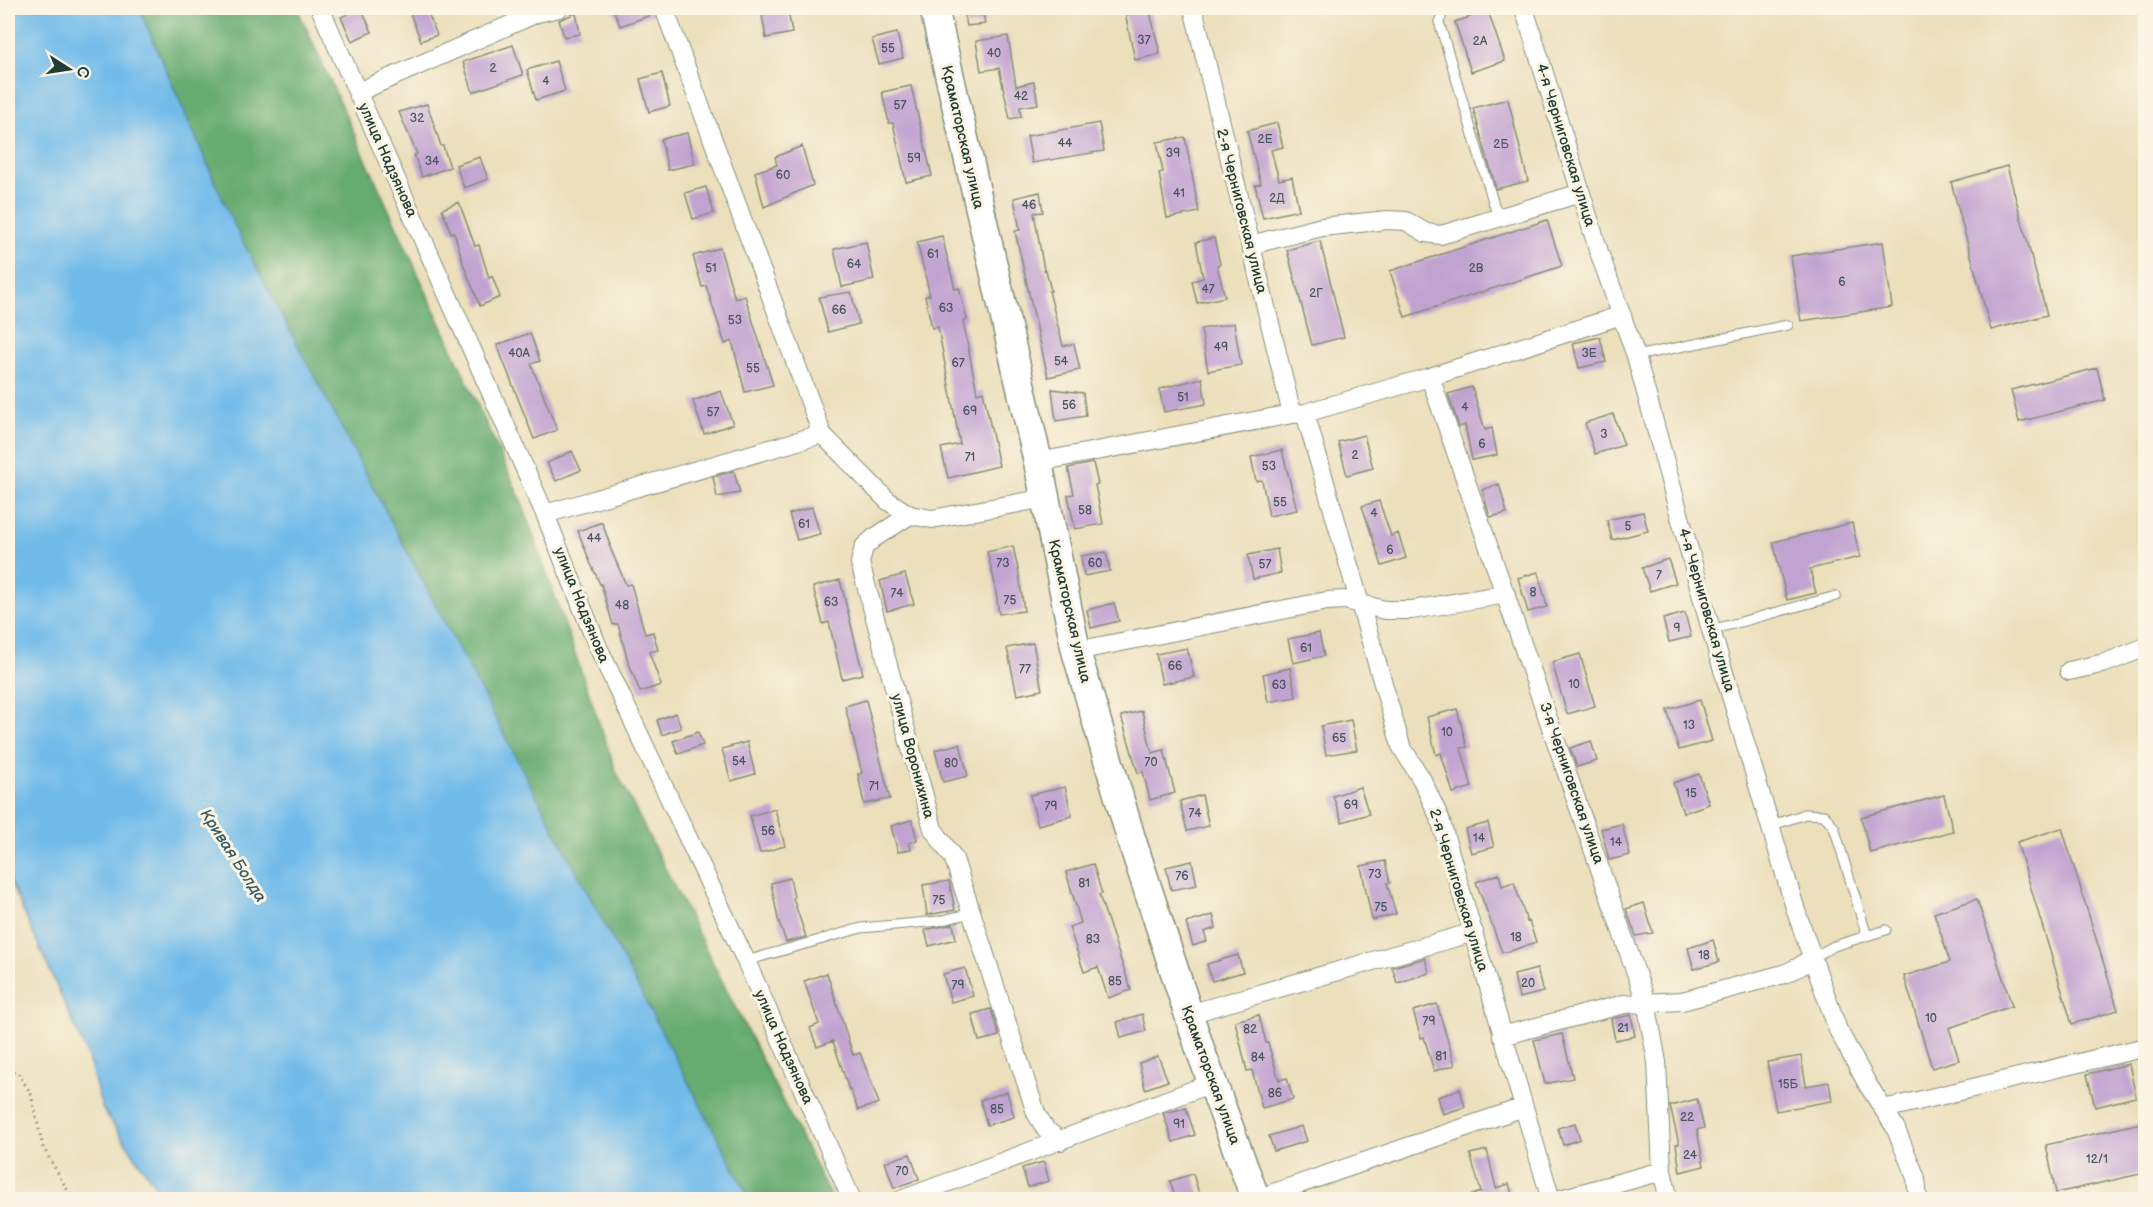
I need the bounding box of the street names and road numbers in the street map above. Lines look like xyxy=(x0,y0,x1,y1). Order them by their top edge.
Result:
street label: 4-я Черниговская улица xyxy=(1532,61,1599,229)
street label: Краматорская улица xyxy=(937,64,988,211)
street label: улица Надзянова xyxy=(354,100,421,220)
street label: 2-я Черниговская улица xyxy=(1212,127,1271,296)
street label: 4-я Черниговская улица xyxy=(1674,526,1739,694)
street label: Краматорская улица xyxy=(1044,538,1095,685)
street label: улица Надзянова xyxy=(550,544,613,666)
street label: улица Воронихина xyxy=(887,692,938,821)
street label: 3-я Черниговская улица xyxy=(1535,700,1608,867)
street label: 2-я Черниговская улица xyxy=(1425,806,1492,974)
street label: улица Надзянова xyxy=(750,987,817,1107)
street label: Краматорская улица xyxy=(1177,1003,1245,1147)

